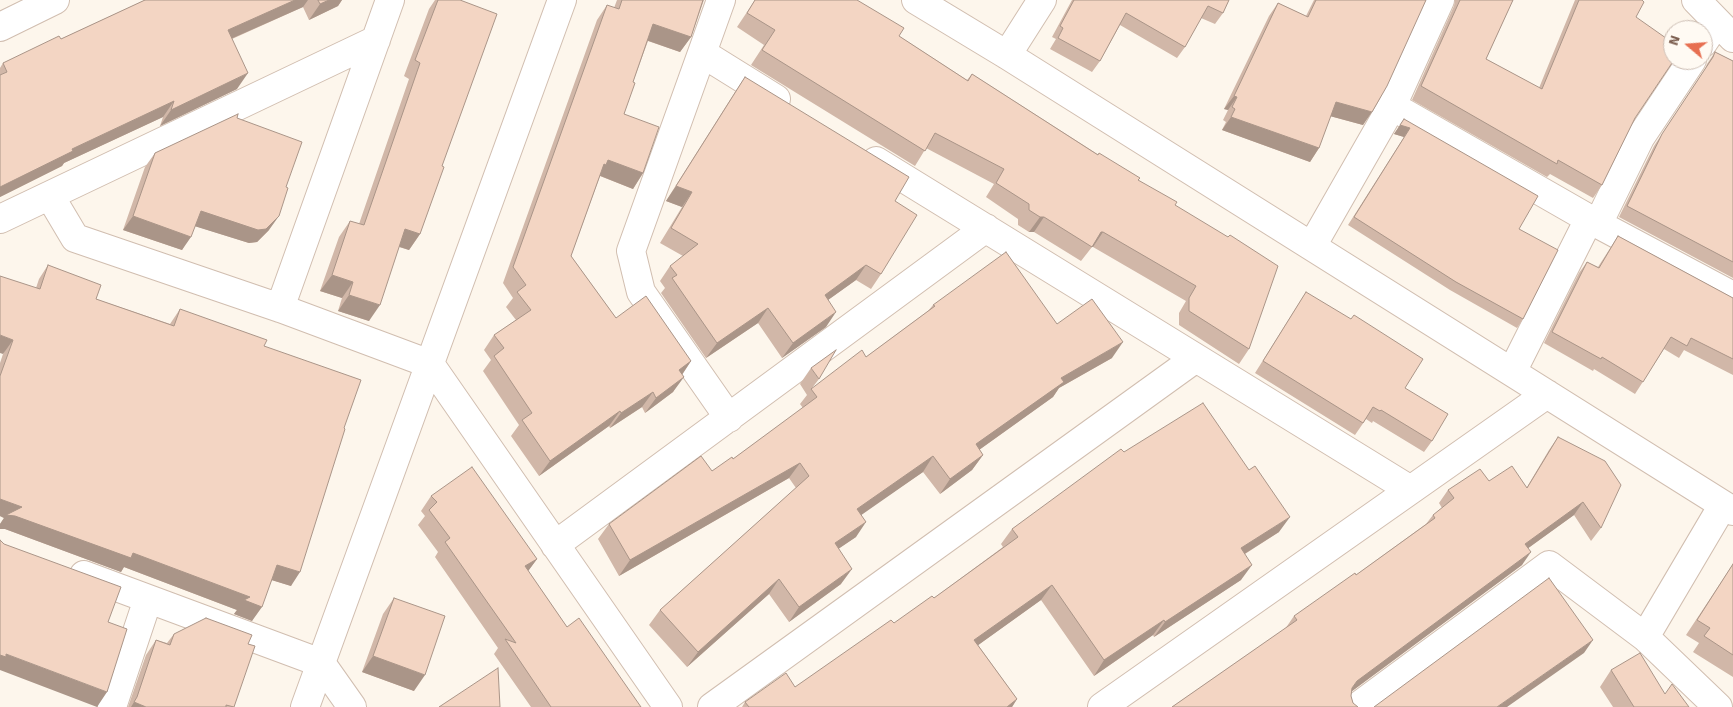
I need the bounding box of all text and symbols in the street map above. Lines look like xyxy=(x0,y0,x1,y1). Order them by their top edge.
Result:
north arrow xyxy=(1663,20,1713,70)
text: N xyxy=(1665,33,1684,48)

